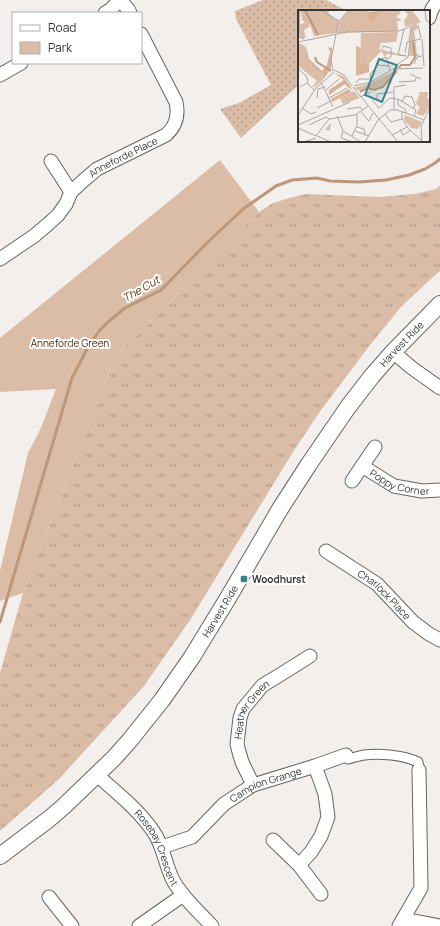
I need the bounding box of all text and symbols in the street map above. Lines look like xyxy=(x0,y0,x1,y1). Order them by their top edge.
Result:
inset map xyxy=(298,10,430,142)
legend xyxy=(12,12,142,64)
text: Road xyxy=(48,19,76,36)
text: Park xyxy=(48,39,73,56)
street label: Anneforde Place xyxy=(85,133,160,180)
water label: The Cut xyxy=(119,271,163,305)
street label: Harvest Ride xyxy=(376,318,427,370)
park label: Anneforde Green xyxy=(31,336,109,350)
street label: Poppy Corner xyxy=(367,466,430,498)
street label: Charlock Place xyxy=(355,566,414,623)
place label: Woodhurst xyxy=(252,572,306,586)
marker: Woodhurst xyxy=(239,574,249,584)
street label: Harvest Ride xyxy=(199,582,241,640)
street label: Heather Green xyxy=(231,676,272,740)
street label: Campion Grange xyxy=(227,764,303,806)
street label: Rosebay Crescent xyxy=(132,806,182,889)

